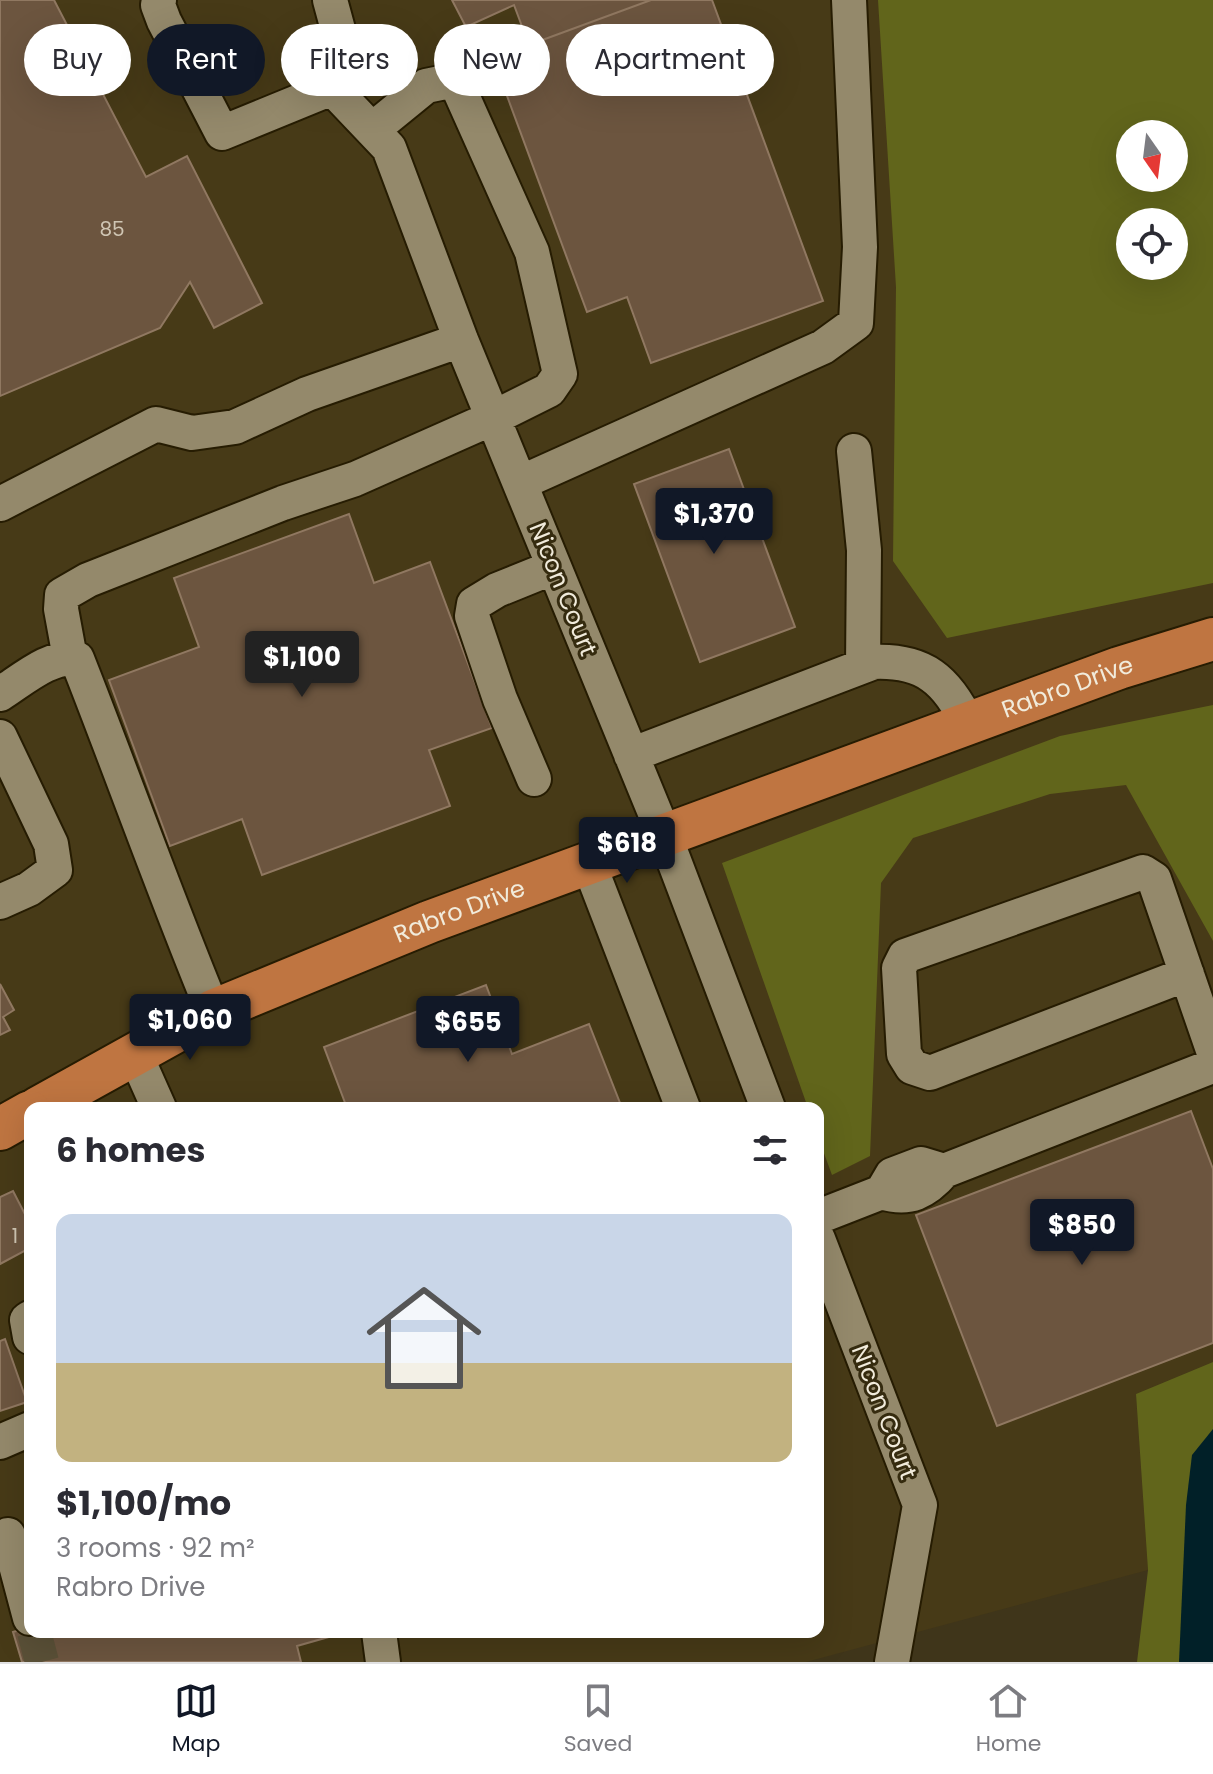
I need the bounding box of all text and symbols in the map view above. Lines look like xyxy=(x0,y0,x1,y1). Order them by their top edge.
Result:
chip: Buy xyxy=(24,24,131,96)
chip: Rent xyxy=(147,24,265,96)
chip: Filters xyxy=(281,24,418,96)
chip: New xyxy=(434,24,550,96)
chip: Apartment xyxy=(566,24,774,96)
north arrow xyxy=(1116,120,1188,192)
map controls xyxy=(1116,120,1188,280)
button: locate xyxy=(1116,208,1188,280)
house number: 85 xyxy=(99,215,125,243)
pin: $1,370 xyxy=(649,488,779,556)
text: $1,370 xyxy=(674,496,754,532)
street label: Nicon Court xyxy=(522,517,605,661)
pin: $1,100 xyxy=(237,631,367,699)
text: $1,100 xyxy=(263,639,341,675)
street label: Rabro Drive xyxy=(997,648,1137,726)
pin: $618 xyxy=(580,817,674,885)
text: $618 xyxy=(597,825,657,861)
street label: Rabro Drive xyxy=(389,871,530,951)
pin: $1,060 xyxy=(125,994,255,1062)
pin: $655 xyxy=(421,996,515,1064)
text: $1,060 xyxy=(148,1002,232,1038)
text: $655 xyxy=(434,1004,502,1040)
text: 6 homes xyxy=(56,1126,205,1174)
icon: filters xyxy=(748,1128,792,1172)
pin: $850 xyxy=(1035,1199,1129,1267)
text: $850 xyxy=(1048,1207,1116,1243)
house number: 1 xyxy=(12,1222,18,1250)
icon: home xyxy=(352,1266,496,1410)
street label: Nicon Court xyxy=(844,1340,925,1484)
text: $1,100/mo xyxy=(56,1479,231,1527)
text: 3 rooms · 92 m² xyxy=(56,1530,255,1566)
text: Rabro Drive xyxy=(56,1569,205,1605)
tab: Map xyxy=(172,1679,220,1760)
tab: Saved xyxy=(564,1679,632,1760)
tab: Home xyxy=(976,1679,1041,1760)

